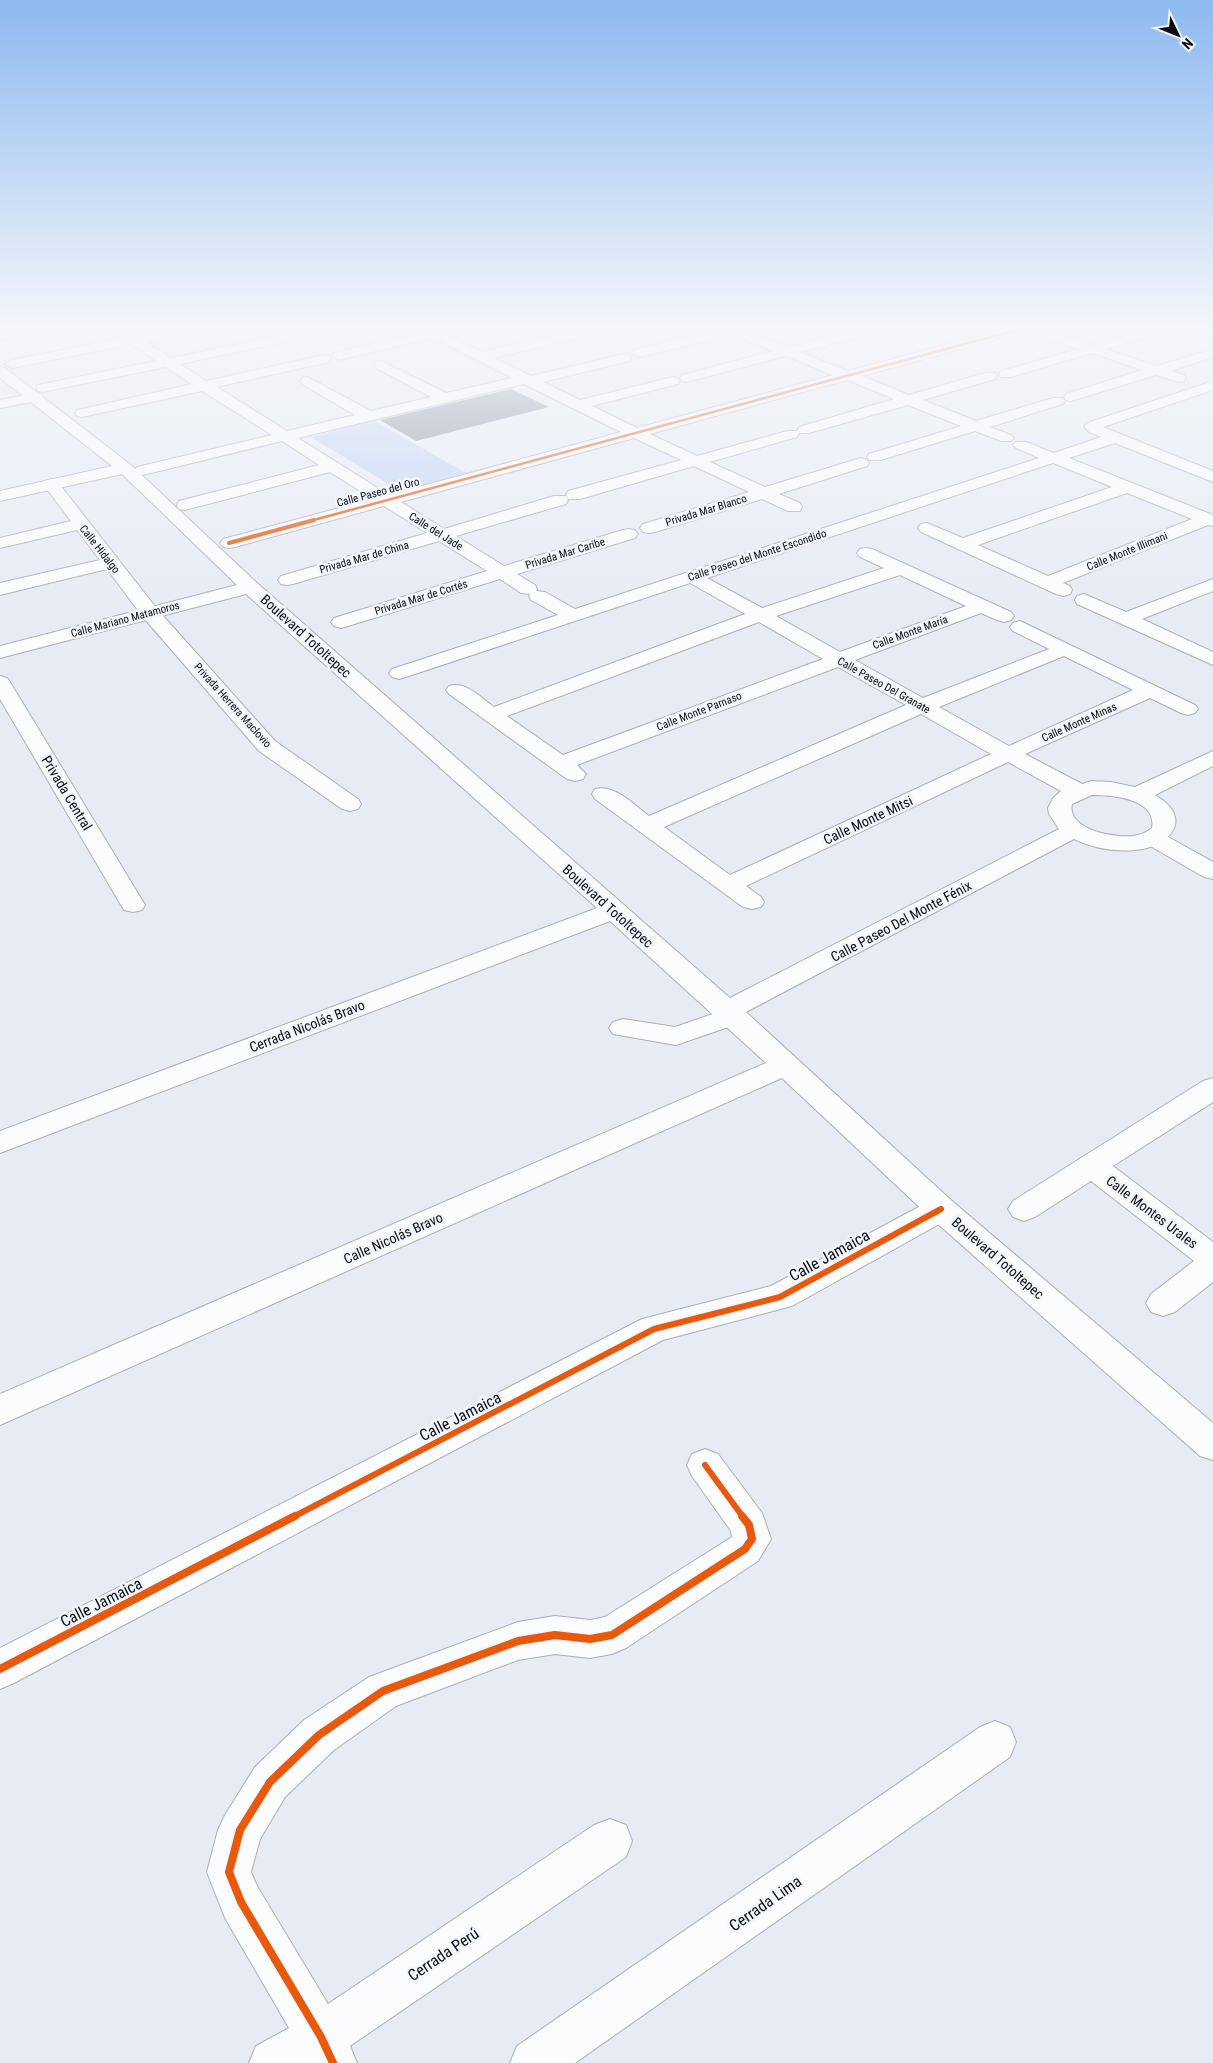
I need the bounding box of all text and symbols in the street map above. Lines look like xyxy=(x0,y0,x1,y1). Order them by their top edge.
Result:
north arrow xyxy=(1153,10,1203,60)
text: N xyxy=(1179,35,1196,52)
street label: Calle Paseo del Oro xyxy=(335,475,421,510)
street label: Privada Mar Blanco xyxy=(664,492,749,529)
street label: Calle del Jade xyxy=(406,510,465,553)
street label: Calle Hidalgo xyxy=(77,523,123,576)
street label: Calle Paseo del Monte Escondido xyxy=(686,527,829,584)
street label: Calle Monte Illimani xyxy=(1085,529,1170,574)
street label: Privada Mar Caribe xyxy=(524,535,607,572)
street label: Privada Mar de China xyxy=(318,538,410,576)
street label: Privada Mar de Cortés xyxy=(373,577,469,618)
street label: Boulevard Totoltepec xyxy=(257,591,355,681)
street label: Calle Mariano Matamoros xyxy=(69,599,181,640)
street label: Calle Monte María xyxy=(871,613,950,652)
street label: Calle Paseo Del Granate xyxy=(835,655,932,716)
street label: Privada Herrera Maclovio xyxy=(191,660,274,751)
street label: Calle Monte Parnaso xyxy=(655,689,744,734)
street label: Calle Monte Minas xyxy=(1040,700,1119,745)
street label: Privada Central xyxy=(39,753,95,833)
street label: Calle Monte Mitsi xyxy=(821,792,915,848)
street label: Boulevard Totoltepec xyxy=(559,861,657,951)
street label: Calle Paseo Del Monte Fénix xyxy=(828,877,974,965)
street label: Cerrada Nicolás Bravo xyxy=(247,997,367,1055)
street label: Calle Montes Urales xyxy=(1103,1172,1201,1252)
street label: Calle Nicolás Bravo xyxy=(341,1209,445,1267)
street label: Boulevard Totoltepec xyxy=(949,1214,1047,1302)
street label: Calle Jamaica xyxy=(786,1226,873,1285)
street label: Calle Jamaica xyxy=(416,1388,504,1445)
street label: Calle Jamaica xyxy=(57,1574,145,1631)
street label: Cerrada Lima xyxy=(725,1872,805,1935)
street label: Cerrada Perú xyxy=(404,1924,483,1985)

